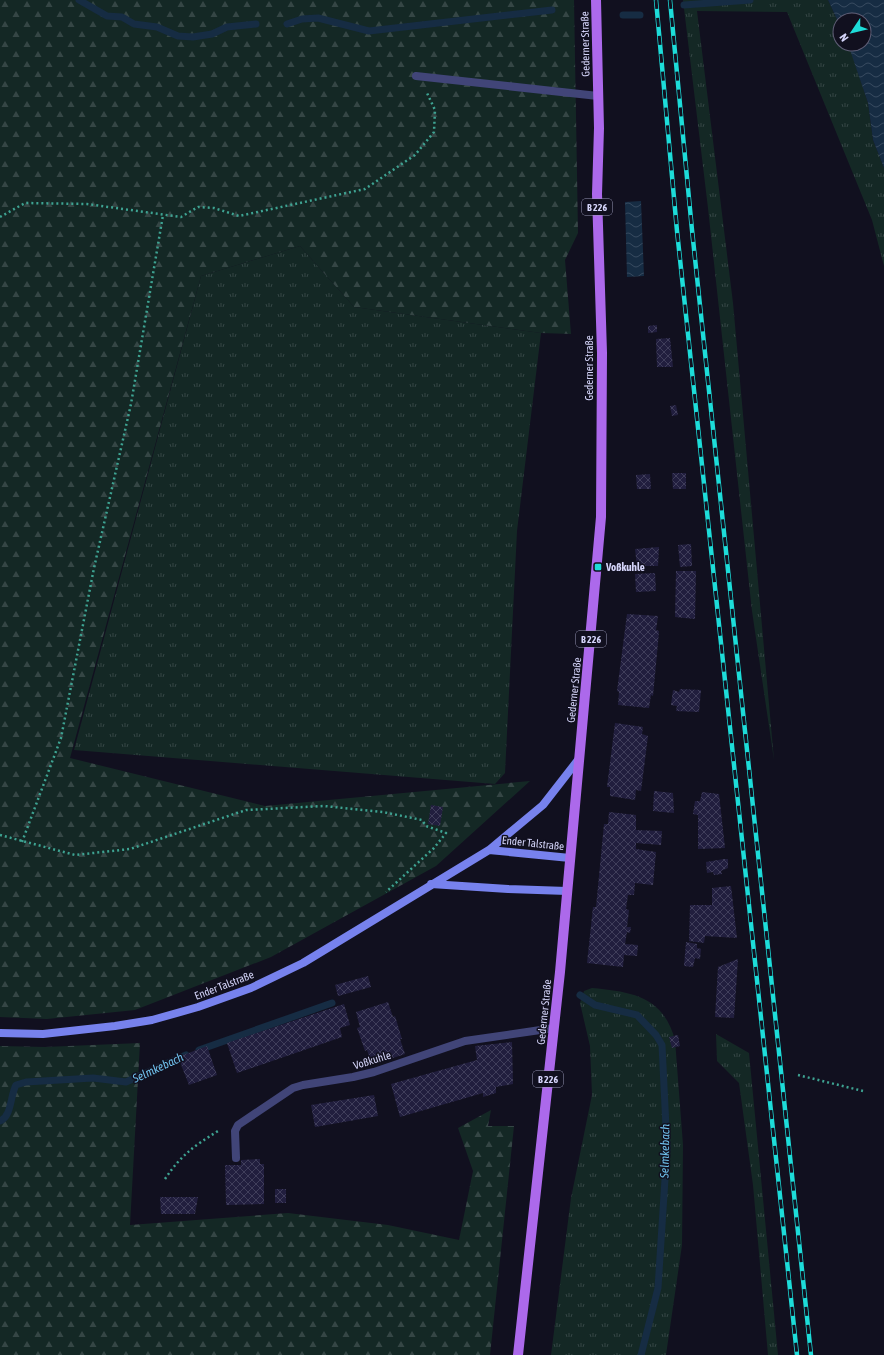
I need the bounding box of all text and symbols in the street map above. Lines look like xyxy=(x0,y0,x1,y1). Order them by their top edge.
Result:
street label: Gederner Straße xyxy=(578,11,592,77)
north arrow xyxy=(832,12,872,52)
text: N xyxy=(837,32,851,44)
road number: B 226 xyxy=(582,199,612,215)
street label: Gederner Straße xyxy=(583,335,595,401)
place label: Voßkuhle xyxy=(605,561,645,573)
marker: Voßkuhle xyxy=(593,562,603,572)
road number: B 226 xyxy=(576,631,606,647)
street label: Gederner Straße xyxy=(565,657,583,723)
street label: Ender Talstraße xyxy=(501,834,565,852)
street label: Ender Talstraße xyxy=(193,968,255,1002)
street label: Gederner Straße xyxy=(535,979,553,1045)
street label: Voßkuhle xyxy=(352,1049,392,1071)
water label: Selmkebach xyxy=(130,1050,186,1086)
road number: B 226 xyxy=(533,1071,563,1087)
water label: Selmkebach xyxy=(658,1124,672,1179)

